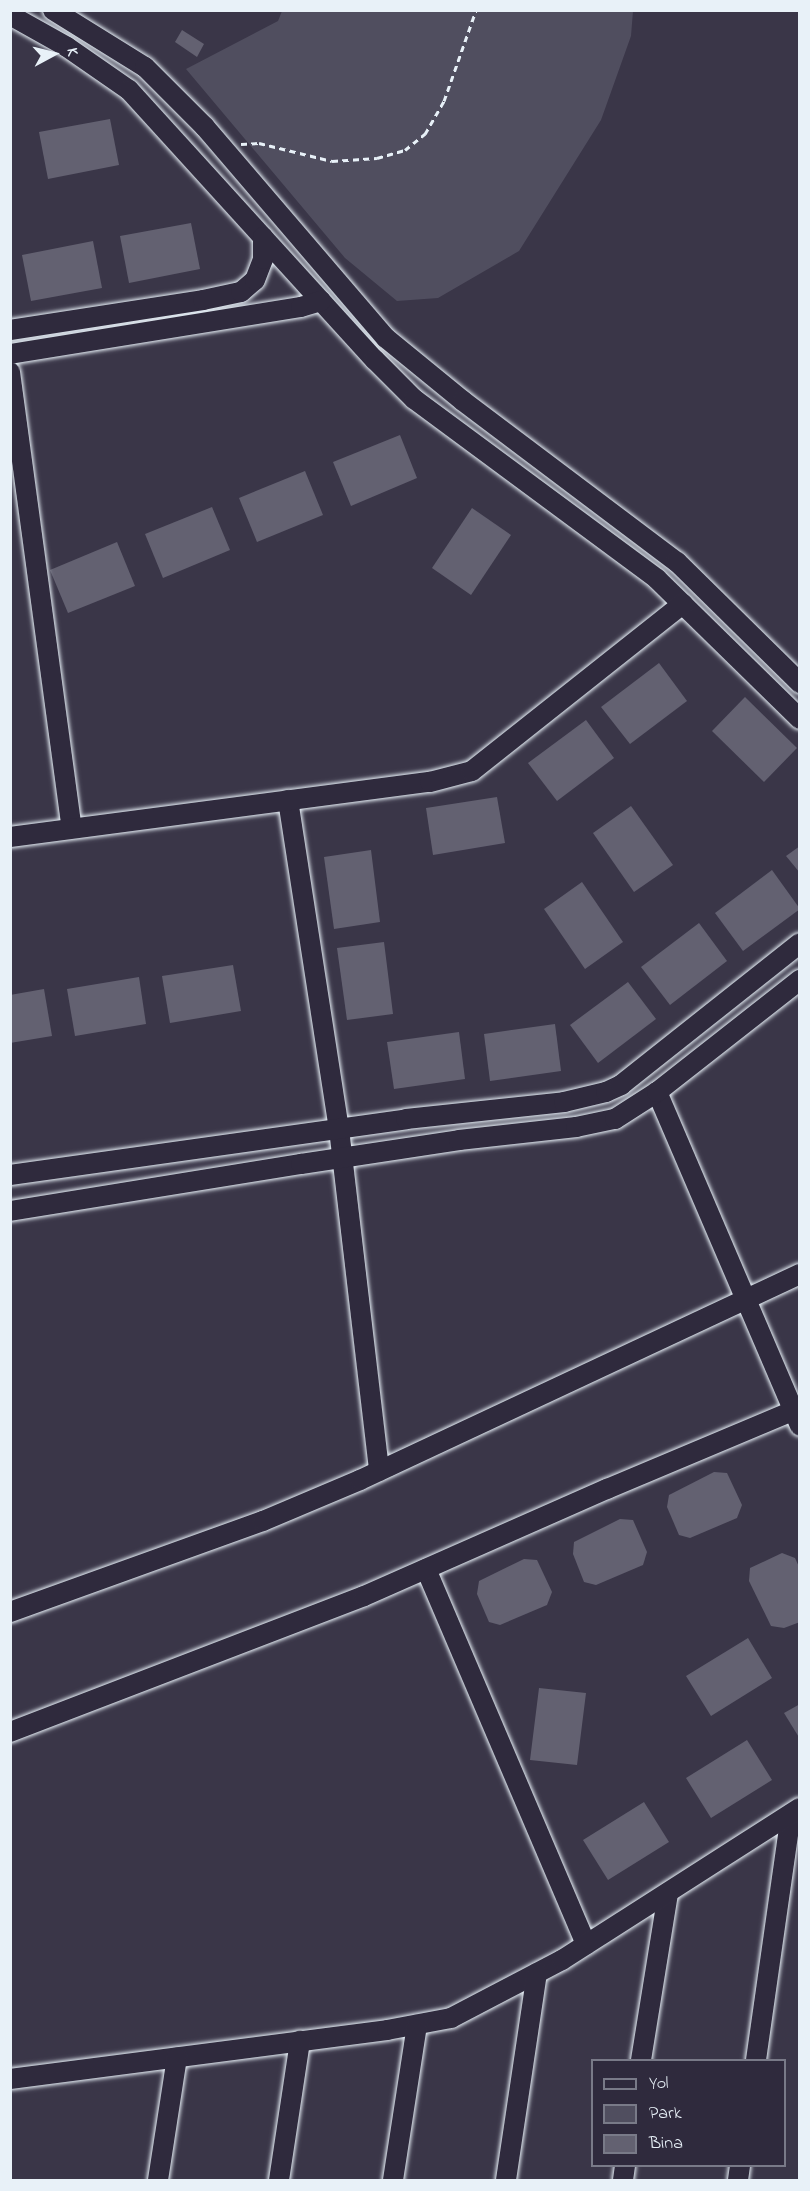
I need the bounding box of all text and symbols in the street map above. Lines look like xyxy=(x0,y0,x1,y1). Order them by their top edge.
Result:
north arrow xyxy=(24,24,84,84)
text: K xyxy=(59,46,84,57)
legend xyxy=(591,2059,786,2167)
text: Yol xyxy=(649,2071,669,2097)
text: Park xyxy=(649,2101,682,2127)
text: Bina xyxy=(649,2131,683,2157)

